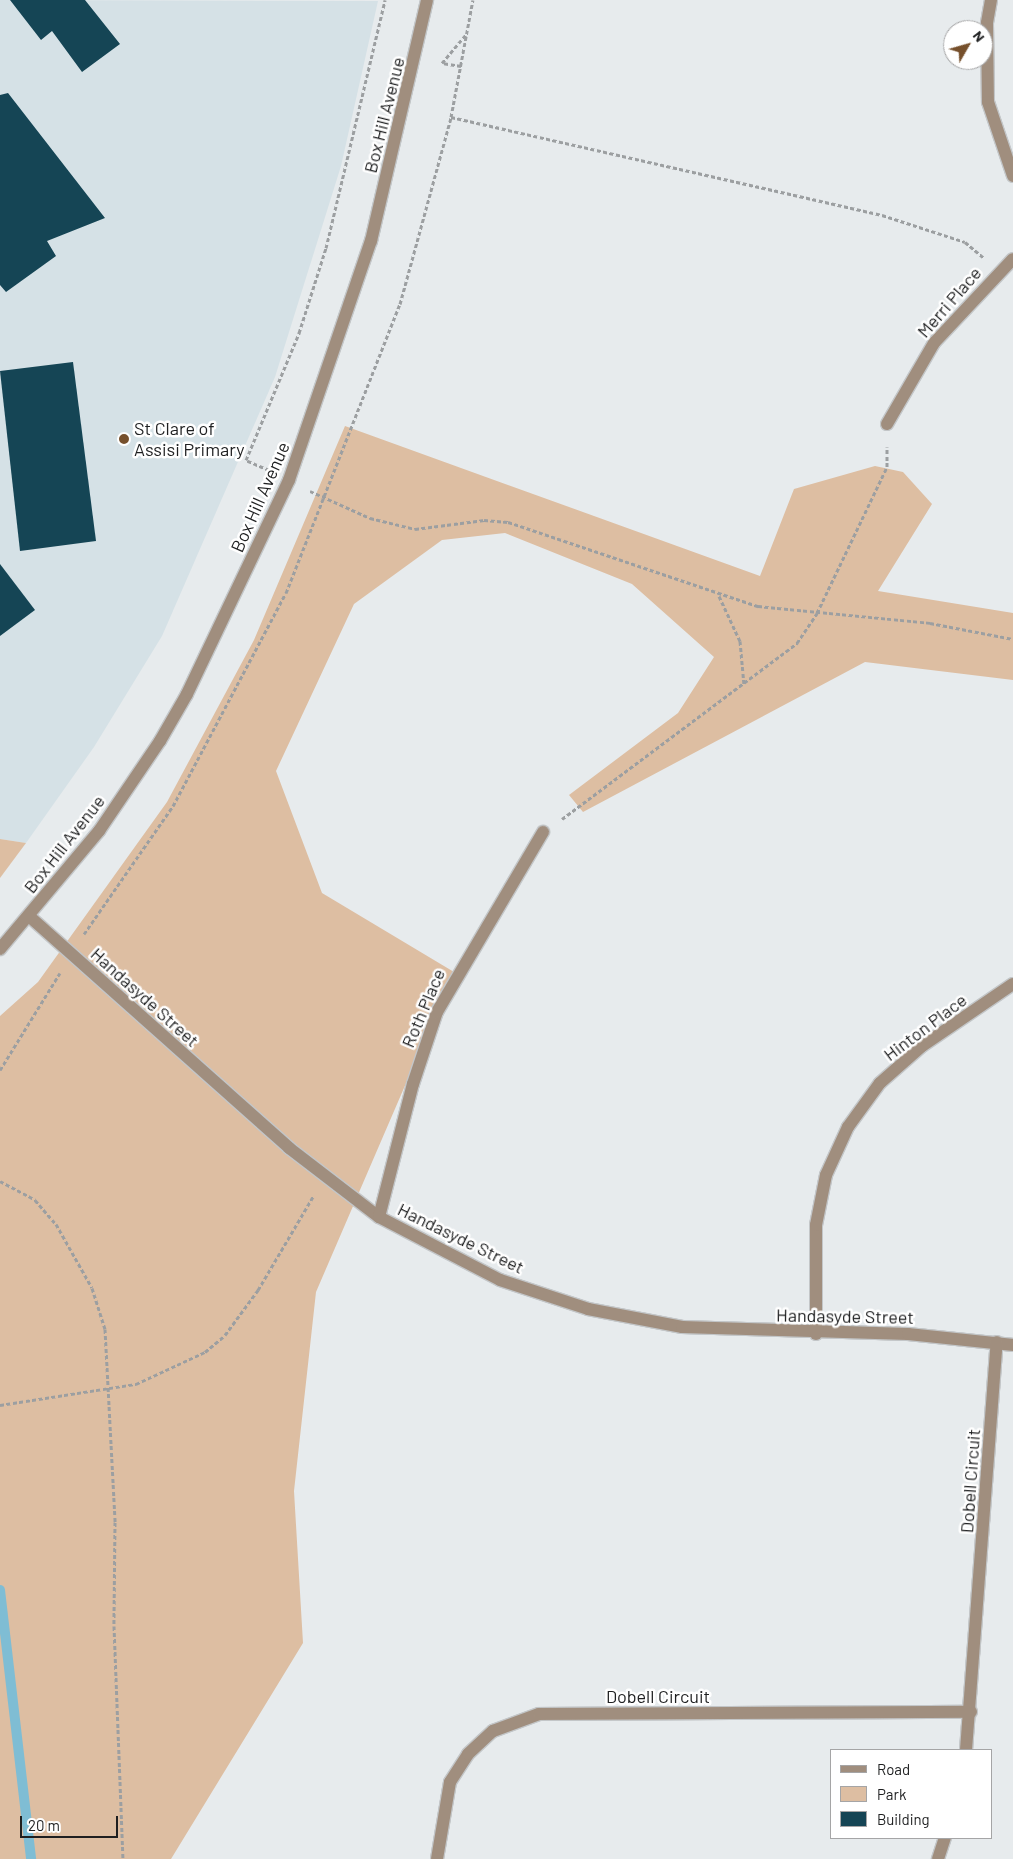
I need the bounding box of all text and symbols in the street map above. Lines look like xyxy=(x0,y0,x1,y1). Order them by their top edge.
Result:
north arrow xyxy=(943,20,993,70)
text: N xyxy=(970,27,989,45)
street label: Box Hill Avenue xyxy=(359,55,409,175)
street label: Merri Place xyxy=(912,262,986,342)
place label: St Clare of Assisi Primary xyxy=(134,418,245,460)
marker: St Clare of Assisi Primary xyxy=(118,433,130,445)
street label: Box Hill Avenue xyxy=(226,438,294,556)
street label: Box Hill Avenue xyxy=(19,791,109,897)
street label: Handasyde Street xyxy=(87,943,203,1051)
street label: Roth Place xyxy=(397,965,449,1051)
street label: Hinton Place xyxy=(879,989,971,1065)
street label: Handasyde Street xyxy=(394,1198,528,1278)
street label: Handasyde Street xyxy=(776,1304,914,1328)
street label: Dobell Circuit xyxy=(956,1428,984,1534)
street label: Dobell Circuit xyxy=(606,1685,710,1707)
legend xyxy=(830,1749,993,1839)
text: Road xyxy=(877,1760,910,1778)
text: Park xyxy=(877,1785,906,1803)
scale bar xyxy=(22,1806,120,1838)
text: Building xyxy=(877,1810,930,1828)
text: 20 m xyxy=(28,1816,60,1834)

